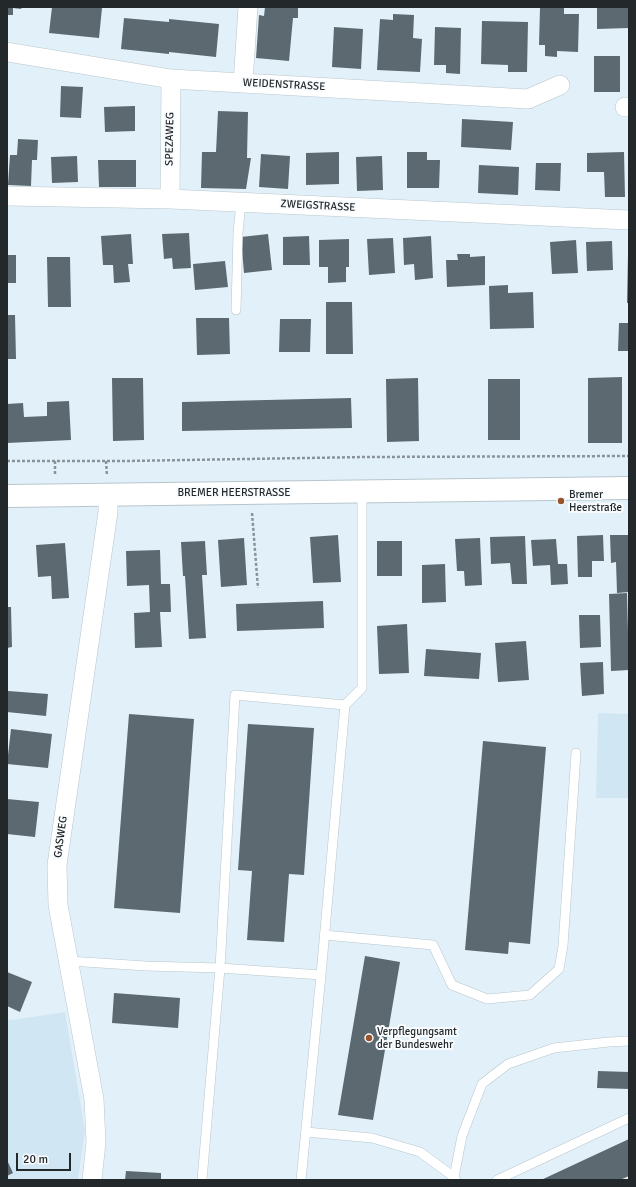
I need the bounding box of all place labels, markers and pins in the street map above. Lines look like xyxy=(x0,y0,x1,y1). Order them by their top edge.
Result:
place label: Bremer Heerstraße xyxy=(569,488,622,514)
marker: Bremer Heerstraße xyxy=(556,496,566,506)
place label: Verpflegungsamt der Bundeswehr xyxy=(377,1025,457,1051)
marker: Verpflegungsamt der Bundeswehr xyxy=(364,1033,374,1043)

